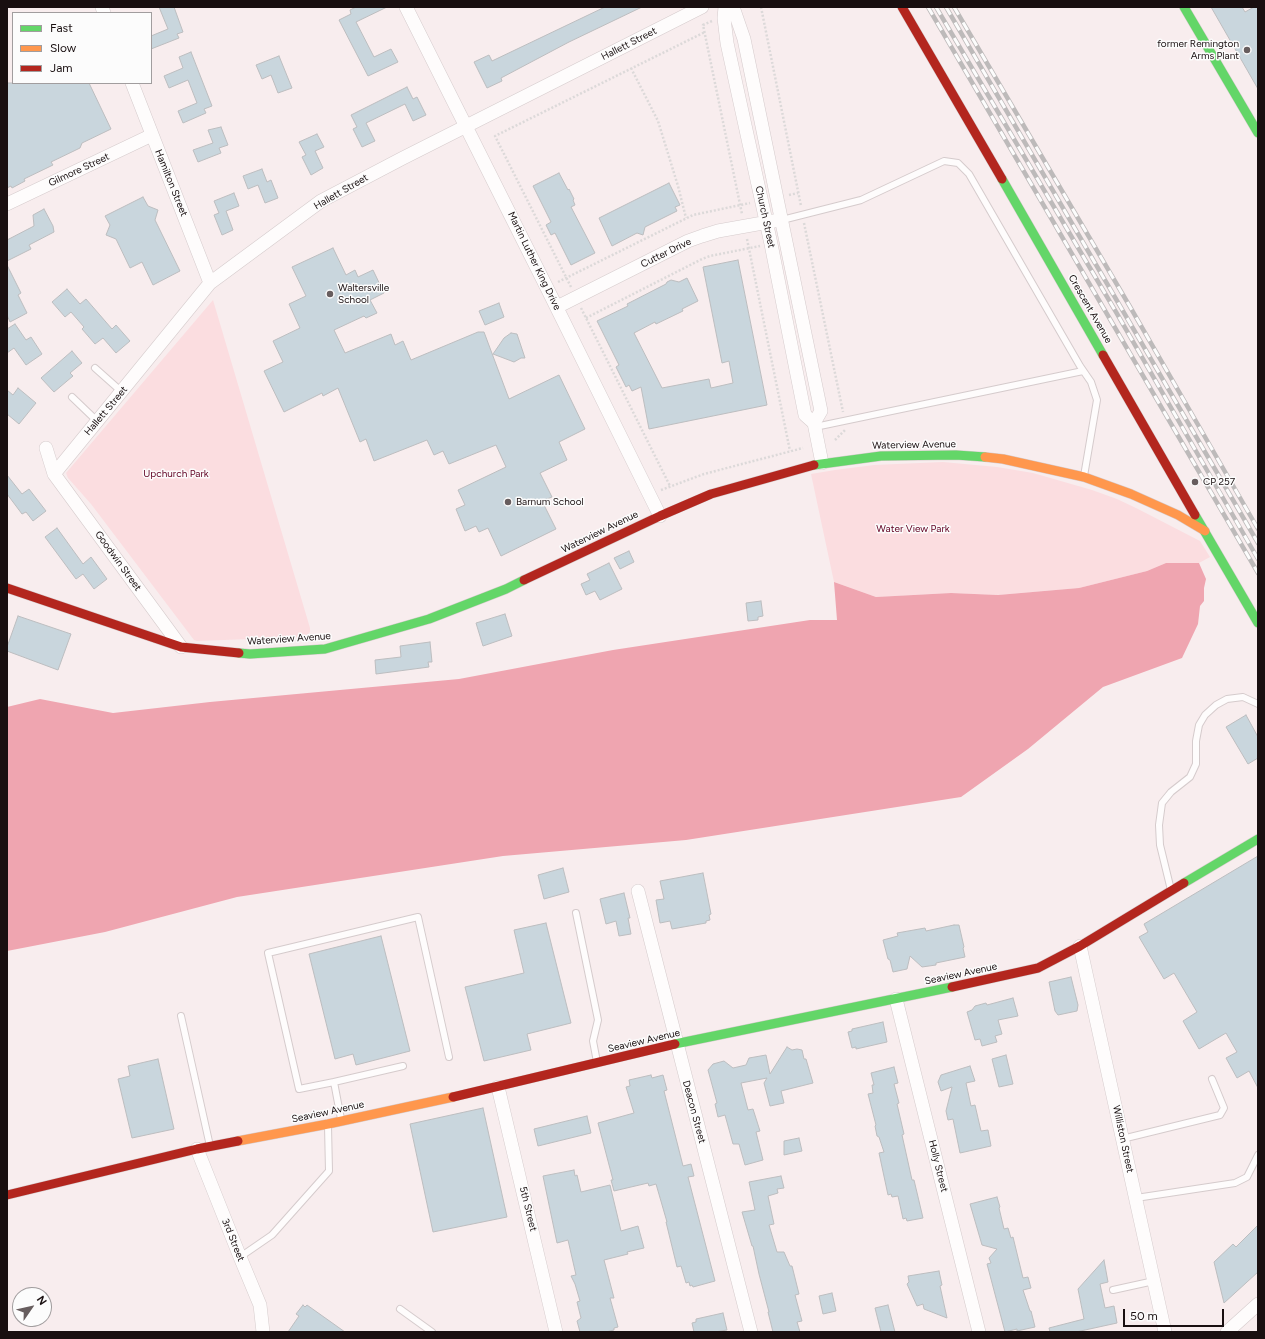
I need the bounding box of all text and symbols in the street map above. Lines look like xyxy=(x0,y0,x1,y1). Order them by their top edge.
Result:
legend xyxy=(12,12,152,84)
text: Fast xyxy=(50,21,73,35)
street label: Hallett Street xyxy=(599,25,659,63)
place label: former Remington Arms Plant xyxy=(1157,38,1239,62)
text: Slow xyxy=(50,41,76,55)
marker: former Remington Arms Plant xyxy=(1242,45,1252,55)
text: Jam xyxy=(50,61,73,75)
street label: Hamilton Street xyxy=(152,148,190,218)
street label: Gilmore Street xyxy=(47,151,111,189)
street label: Hallett Street xyxy=(312,172,370,212)
street label: Church Street xyxy=(753,185,777,249)
street label: Martin Luther King Drive xyxy=(505,210,563,312)
street label: Cutter Drive xyxy=(639,236,693,270)
street label: Crescent Avenue xyxy=(1065,273,1115,345)
place label: Waltersville School xyxy=(338,282,389,306)
marker: Waltersville School xyxy=(325,289,335,299)
street label: Hallett Street xyxy=(82,384,130,438)
street label: Waterview Avenue xyxy=(872,438,956,452)
park label: Upchurch Park xyxy=(143,468,209,480)
place label: CP 257 xyxy=(1203,476,1235,488)
marker: CP 257 xyxy=(1190,477,1200,487)
place label: Barnum School xyxy=(516,496,584,508)
marker: Barnum School xyxy=(503,497,513,507)
street label: Waterview Avenue xyxy=(560,508,640,556)
park label: Water View Park xyxy=(876,523,950,535)
street label: Goodwin Street xyxy=(92,529,144,593)
street label: Waterview Avenue xyxy=(247,630,331,648)
street label: Seaview Avenue xyxy=(924,960,998,988)
street label: Seaview Avenue xyxy=(607,1027,681,1055)
street label: Deacon Street xyxy=(680,1079,708,1145)
street label: Seaview Avenue xyxy=(291,1098,365,1126)
street label: Williston Street xyxy=(1110,1104,1136,1174)
street label: Holly Street xyxy=(926,1139,950,1193)
street label: 5th Street xyxy=(517,1185,539,1233)
street label: 3rd Street xyxy=(219,1217,247,1263)
north arrow xyxy=(12,1287,52,1327)
text: N xyxy=(34,1293,49,1308)
scale bar xyxy=(1125,1301,1226,1327)
text: 50 m xyxy=(1130,1309,1158,1323)

